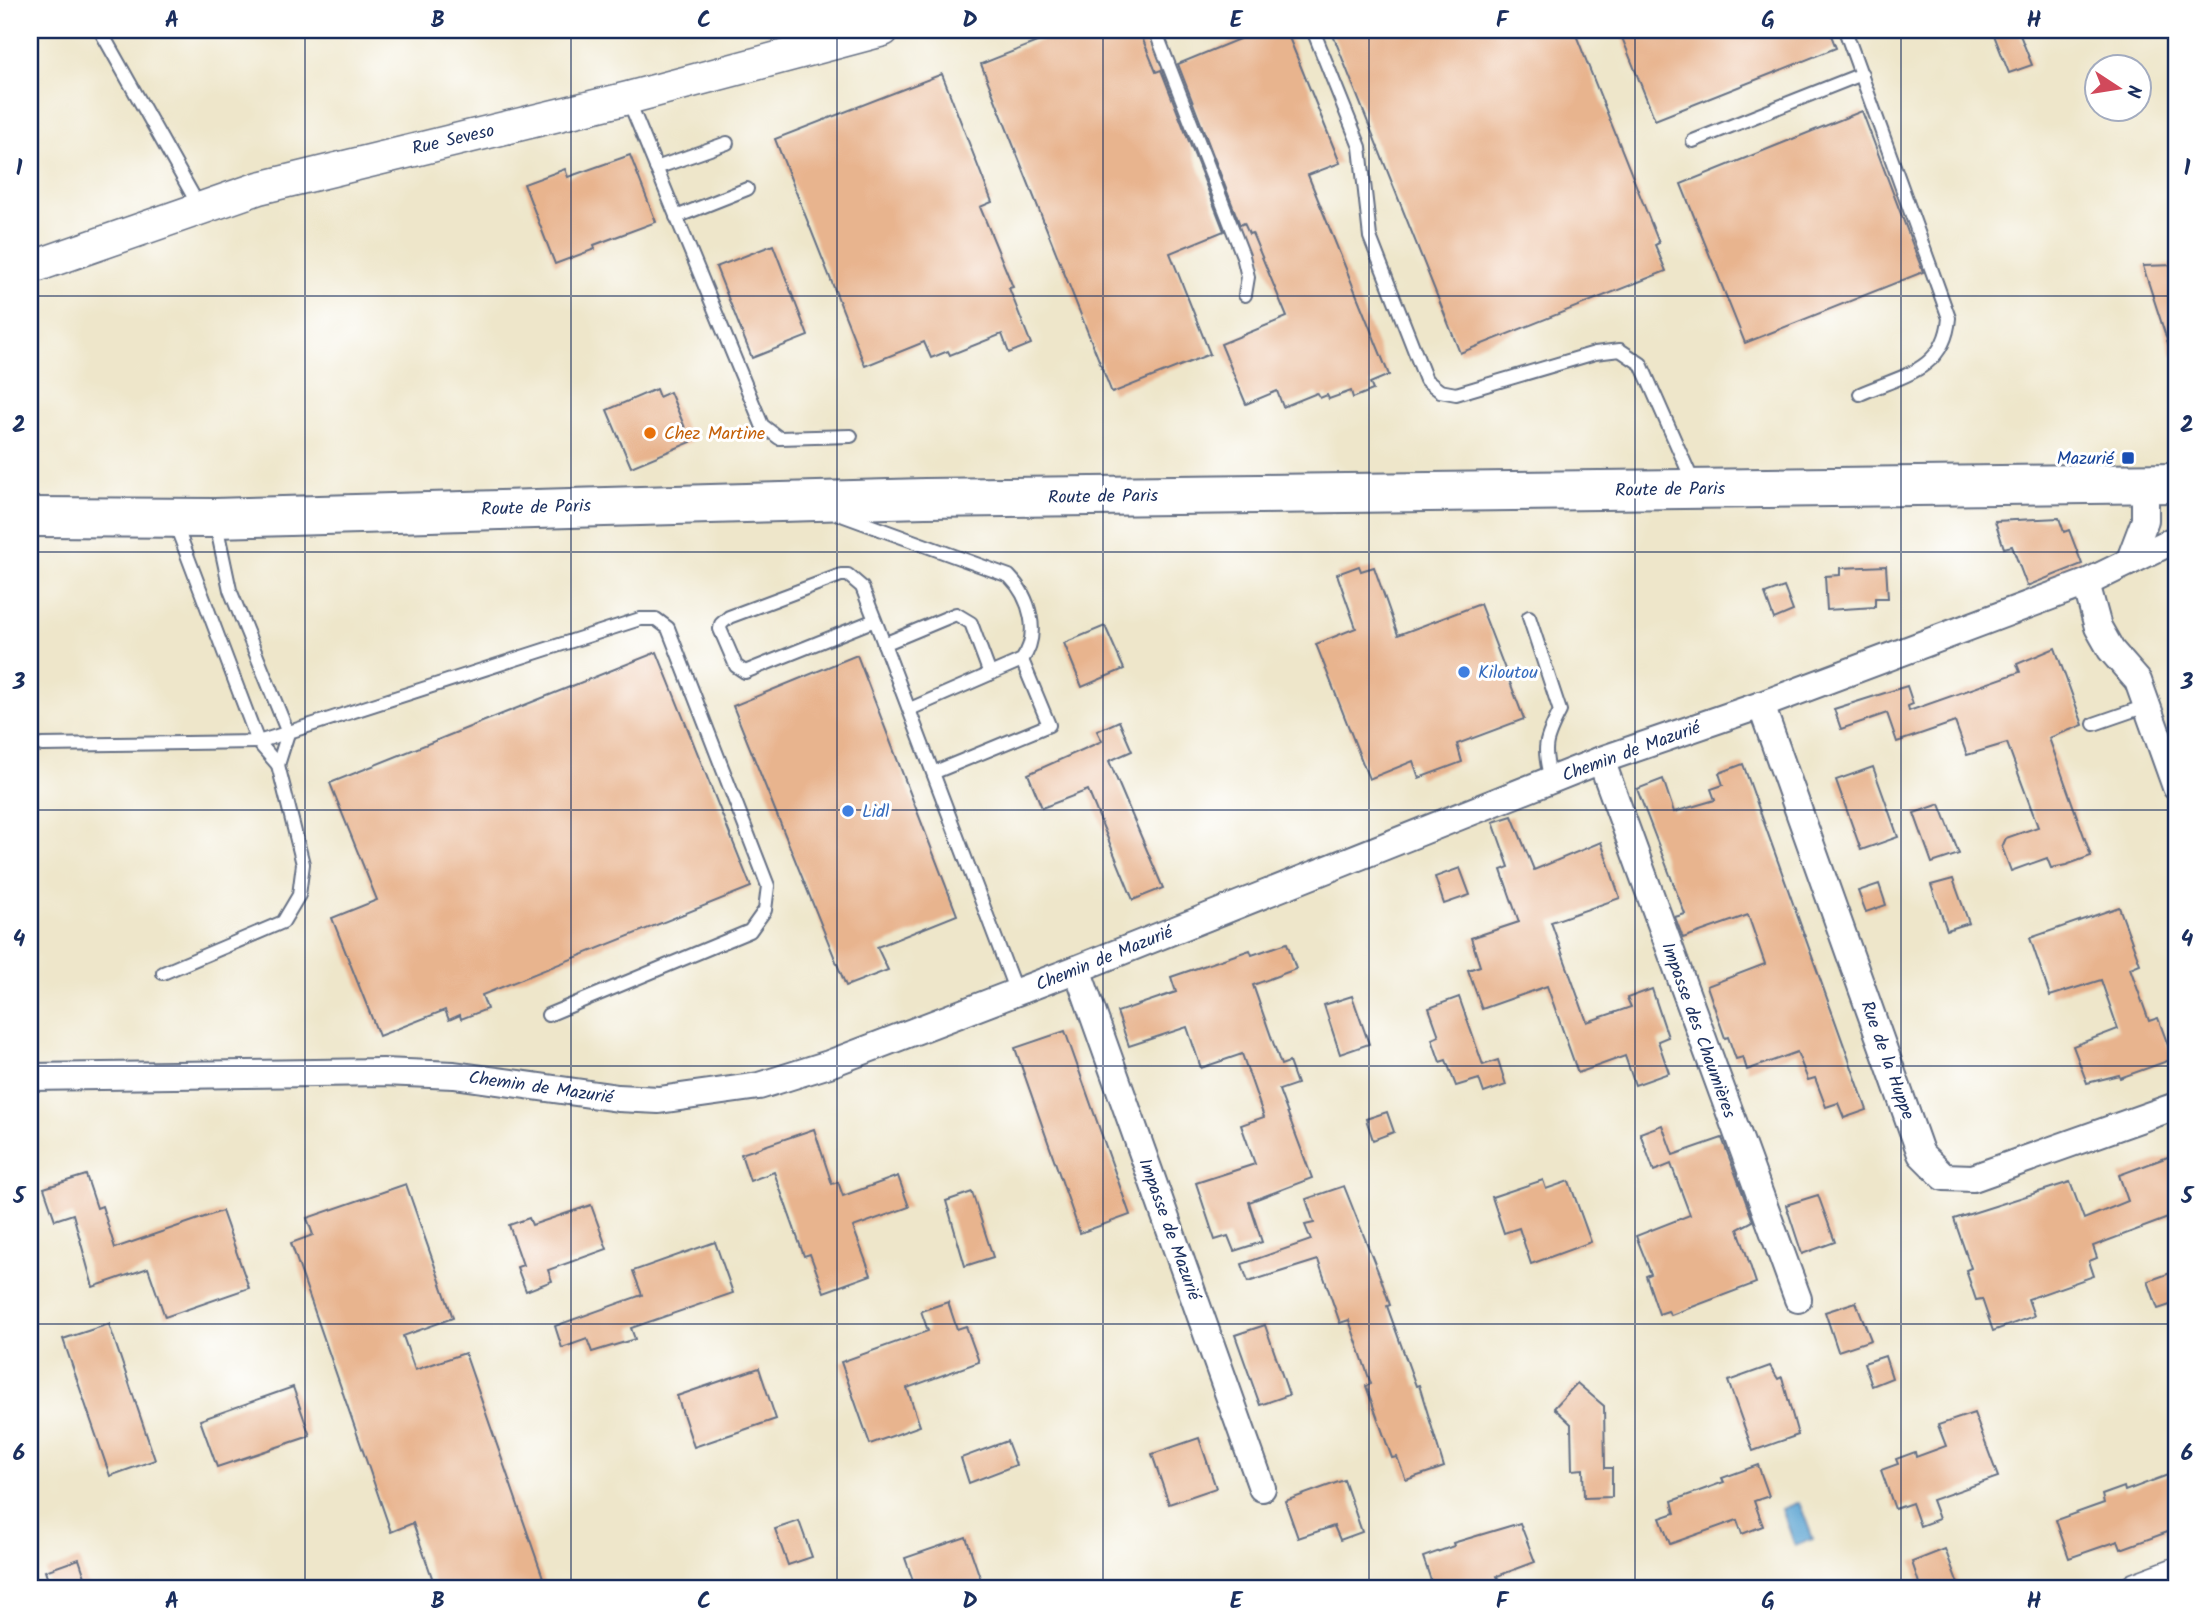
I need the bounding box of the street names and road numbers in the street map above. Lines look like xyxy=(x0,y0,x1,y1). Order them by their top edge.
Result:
street label: Rue Seveso xyxy=(409,117,497,164)
street label: Route de Paris xyxy=(1615,475,1726,506)
street label: Route de Paris xyxy=(1048,482,1159,513)
street label: Route de Paris xyxy=(481,492,592,525)
street label: Chemin de Mazurié xyxy=(1558,714,1706,791)
street label: Chemin de Mazurié xyxy=(1032,918,1179,1000)
street label: Impasse des Chaumières xyxy=(1652,938,1743,1123)
street label: Rue de la Huppe xyxy=(1852,997,1922,1124)
street label: Chemin de Mazurié xyxy=(467,1064,616,1113)
street label: Impasse de Mazurié xyxy=(1129,1154,1208,1306)

